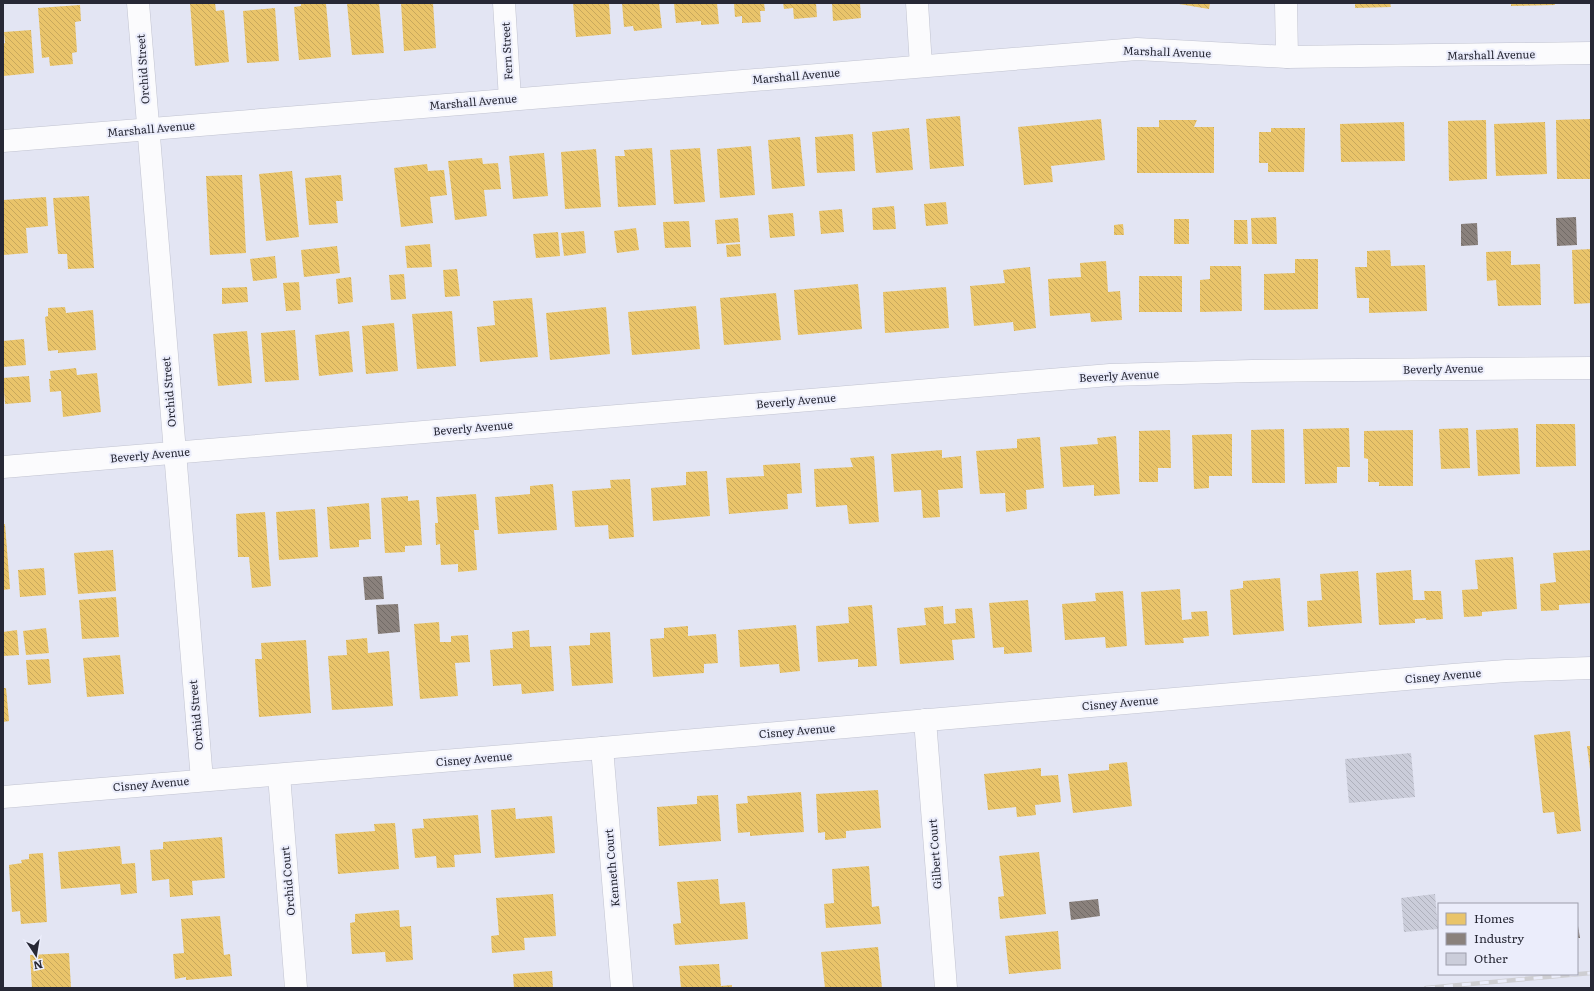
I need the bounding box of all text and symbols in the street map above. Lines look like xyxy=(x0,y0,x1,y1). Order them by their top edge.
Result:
street label: Fern Street xyxy=(496,21,516,80)
street label: Orchid Street xyxy=(132,33,152,105)
street label: Marshall Avenue xyxy=(1123,41,1212,61)
street label: Marshall Avenue xyxy=(1447,45,1536,63)
street label: Marshall Avenue xyxy=(751,63,841,87)
street label: Marshall Avenue xyxy=(428,89,518,113)
street label: Marshall Avenue xyxy=(106,116,196,140)
street label: Orchid Street xyxy=(157,356,179,428)
street label: Beverly Avenue xyxy=(1403,359,1483,377)
street label: Beverly Avenue xyxy=(1079,365,1160,385)
street label: Beverly Avenue xyxy=(755,389,837,411)
street label: Beverly Avenue xyxy=(432,416,514,438)
street label: Beverly Avenue xyxy=(109,443,191,465)
street label: Cisney Avenue xyxy=(1404,664,1482,686)
street label: Orchid Street xyxy=(184,679,206,751)
street label: Cisney Avenue xyxy=(1081,691,1159,713)
street label: Cisney Avenue xyxy=(758,719,836,741)
street label: Cisney Avenue xyxy=(435,747,513,769)
street label: Cisney Avenue xyxy=(112,772,190,794)
street label: Gilbert Court xyxy=(924,818,944,890)
street label: Kenneth Court xyxy=(600,828,622,908)
street label: Orchid Court xyxy=(276,845,298,916)
legend xyxy=(1438,903,1578,975)
text: Homes xyxy=(1474,909,1514,927)
text: Industry xyxy=(1474,929,1524,947)
north arrow xyxy=(16,935,56,975)
text: Other xyxy=(1474,949,1508,967)
text: N xyxy=(32,957,44,975)

